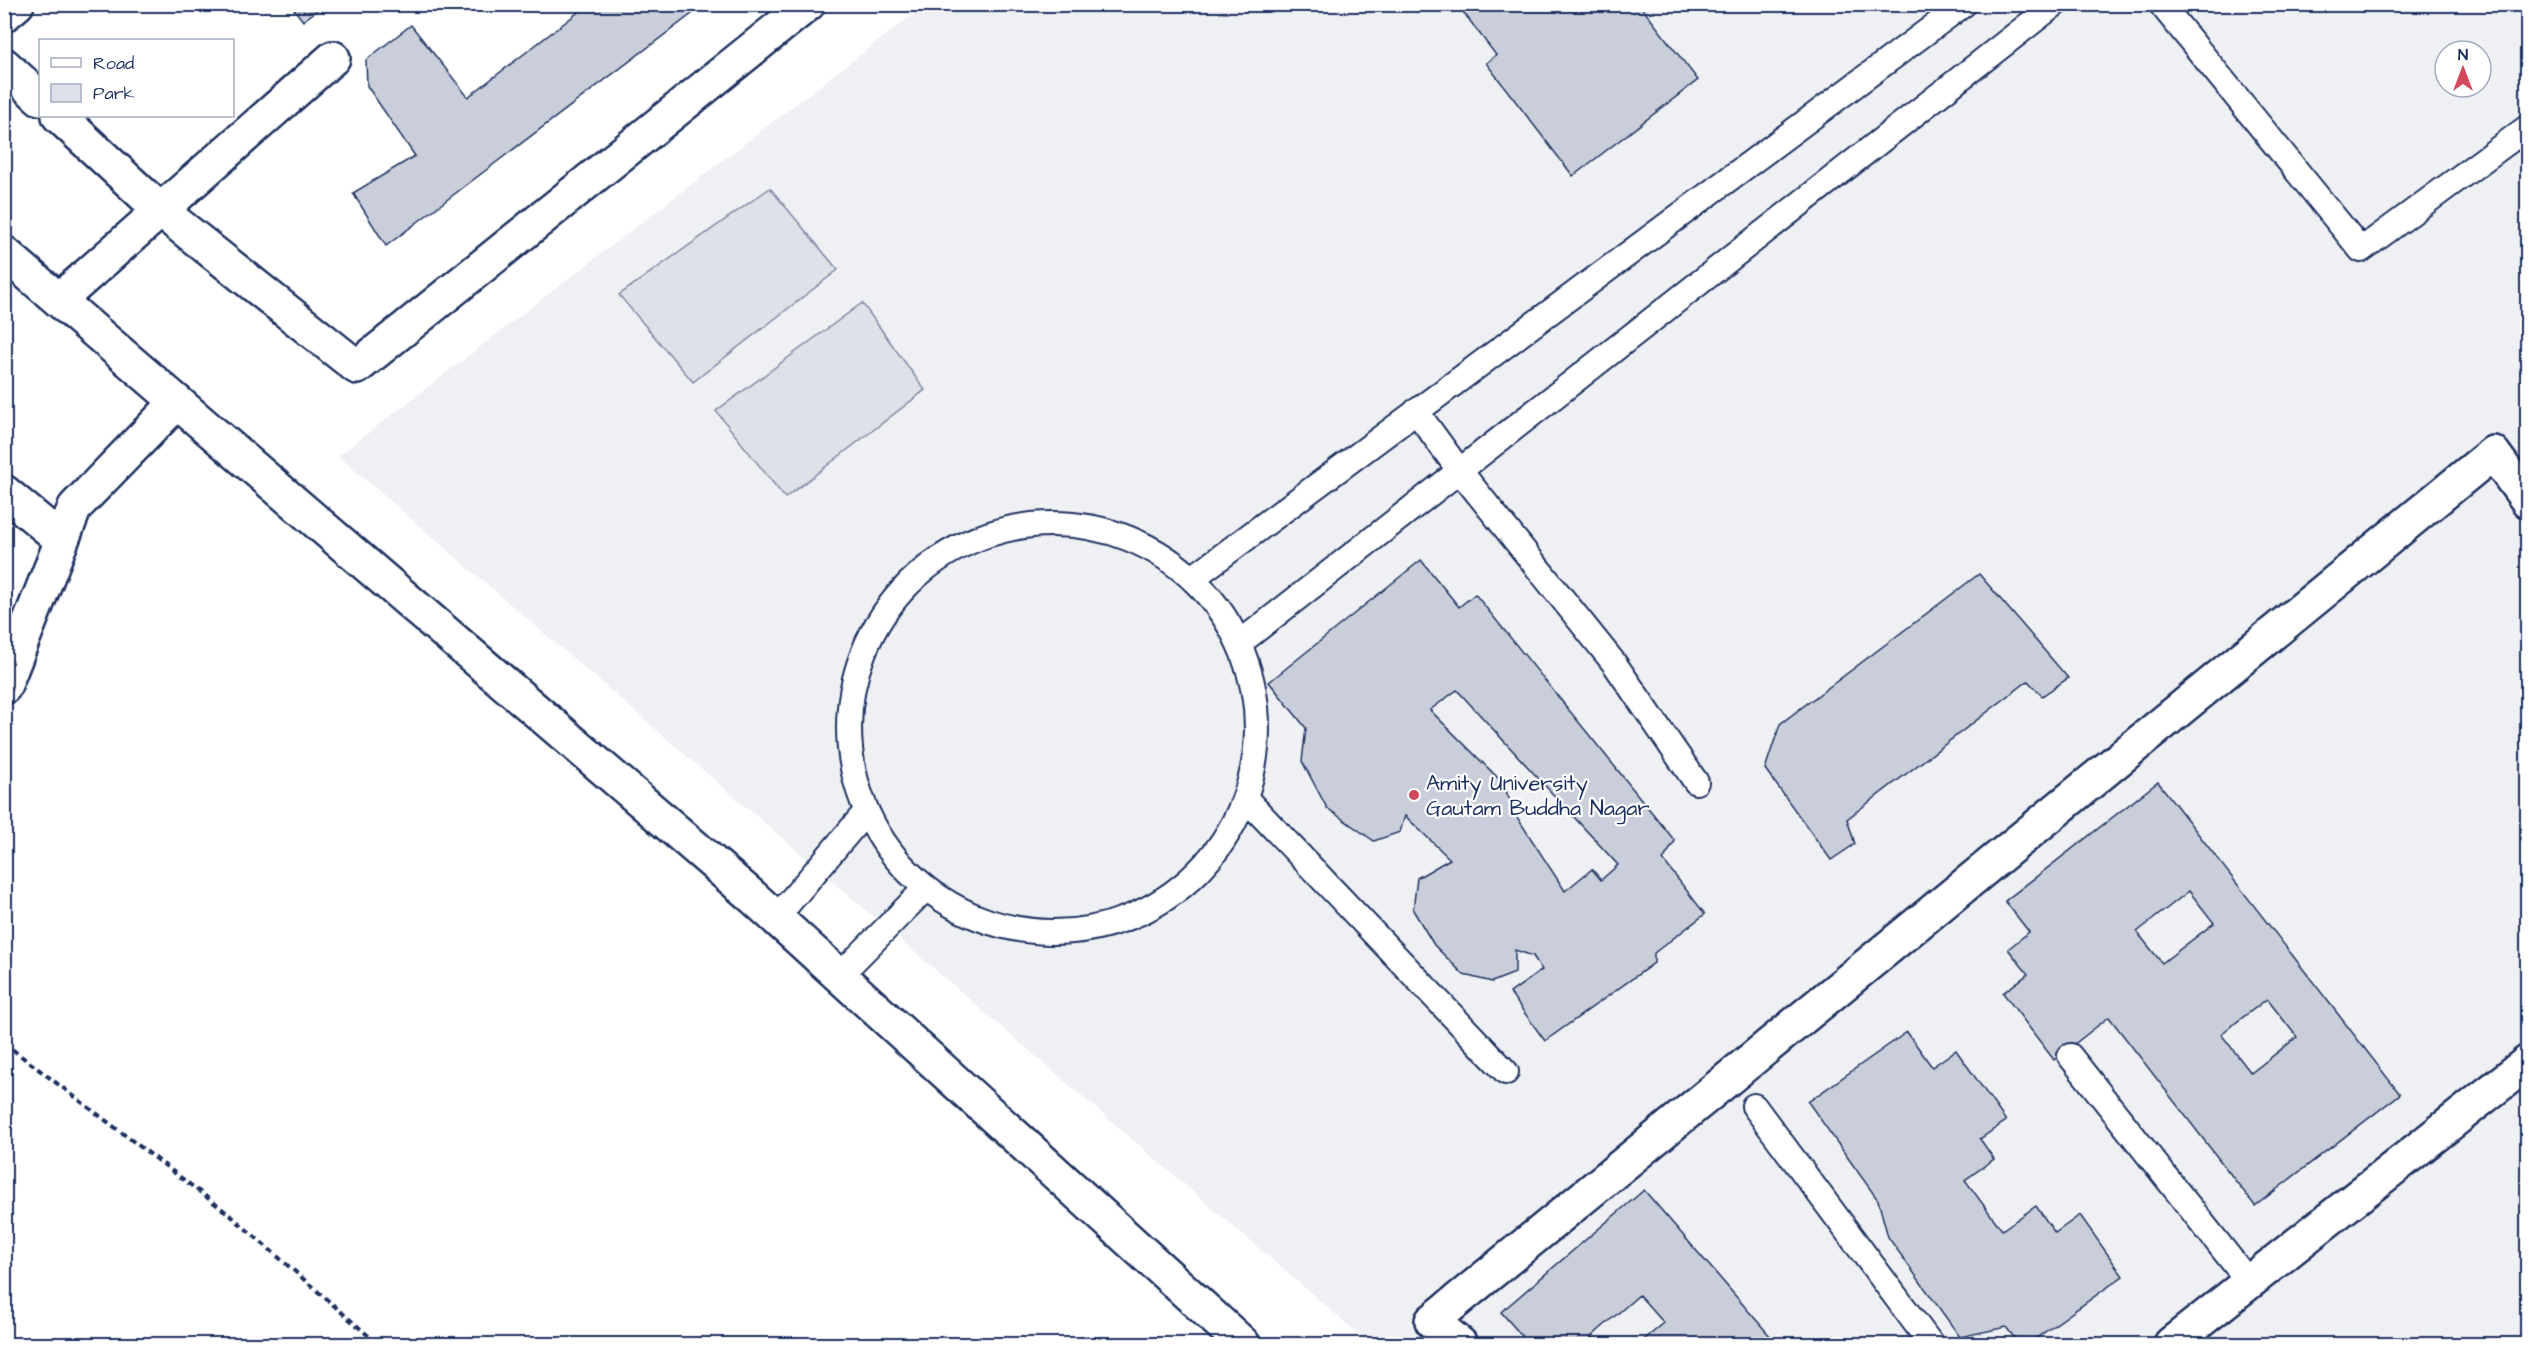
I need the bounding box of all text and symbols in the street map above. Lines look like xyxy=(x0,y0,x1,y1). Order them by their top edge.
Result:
legend xyxy=(39,39,234,117)
north arrow xyxy=(2433,39,2493,99)
text: N xyxy=(2458,44,2468,66)
text: Road xyxy=(93,51,134,76)
text: Park xyxy=(93,81,135,106)
place label: Amity University Gautam Buddha Nagar xyxy=(1426,768,1650,825)
marker: Amity University Gautam Buddha Nagar xyxy=(1407,788,1421,802)

